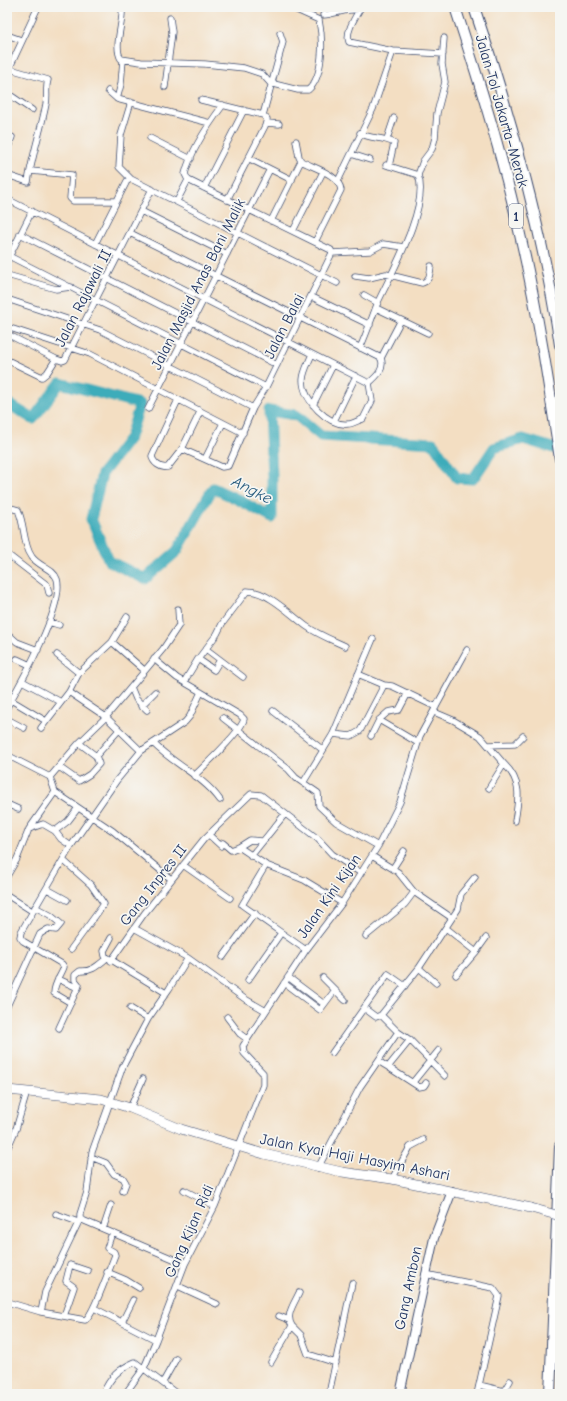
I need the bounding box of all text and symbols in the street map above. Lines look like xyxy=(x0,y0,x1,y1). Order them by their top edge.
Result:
street label: Jalan Tol Jakarta–Merak xyxy=(472,32,533,190)
street label: Jalan Masjid Anas Bani Malik xyxy=(147,195,249,372)
road number: 1 xyxy=(509,204,523,228)
street label: Jalan Rajawali II xyxy=(51,246,115,350)
street label: Jalan Balai xyxy=(260,291,308,361)
water label: Angke xyxy=(228,472,275,508)
street label: Gang Inpres II xyxy=(116,841,190,929)
street label: Jalan Kini Kijan xyxy=(293,850,365,942)
street label: Jalan Kyai Haji Hasyim Ashari xyxy=(259,1130,451,1184)
street label: Gang Kijan Ridi xyxy=(160,1182,218,1280)
street label: Gang Ambon xyxy=(390,1244,426,1332)

